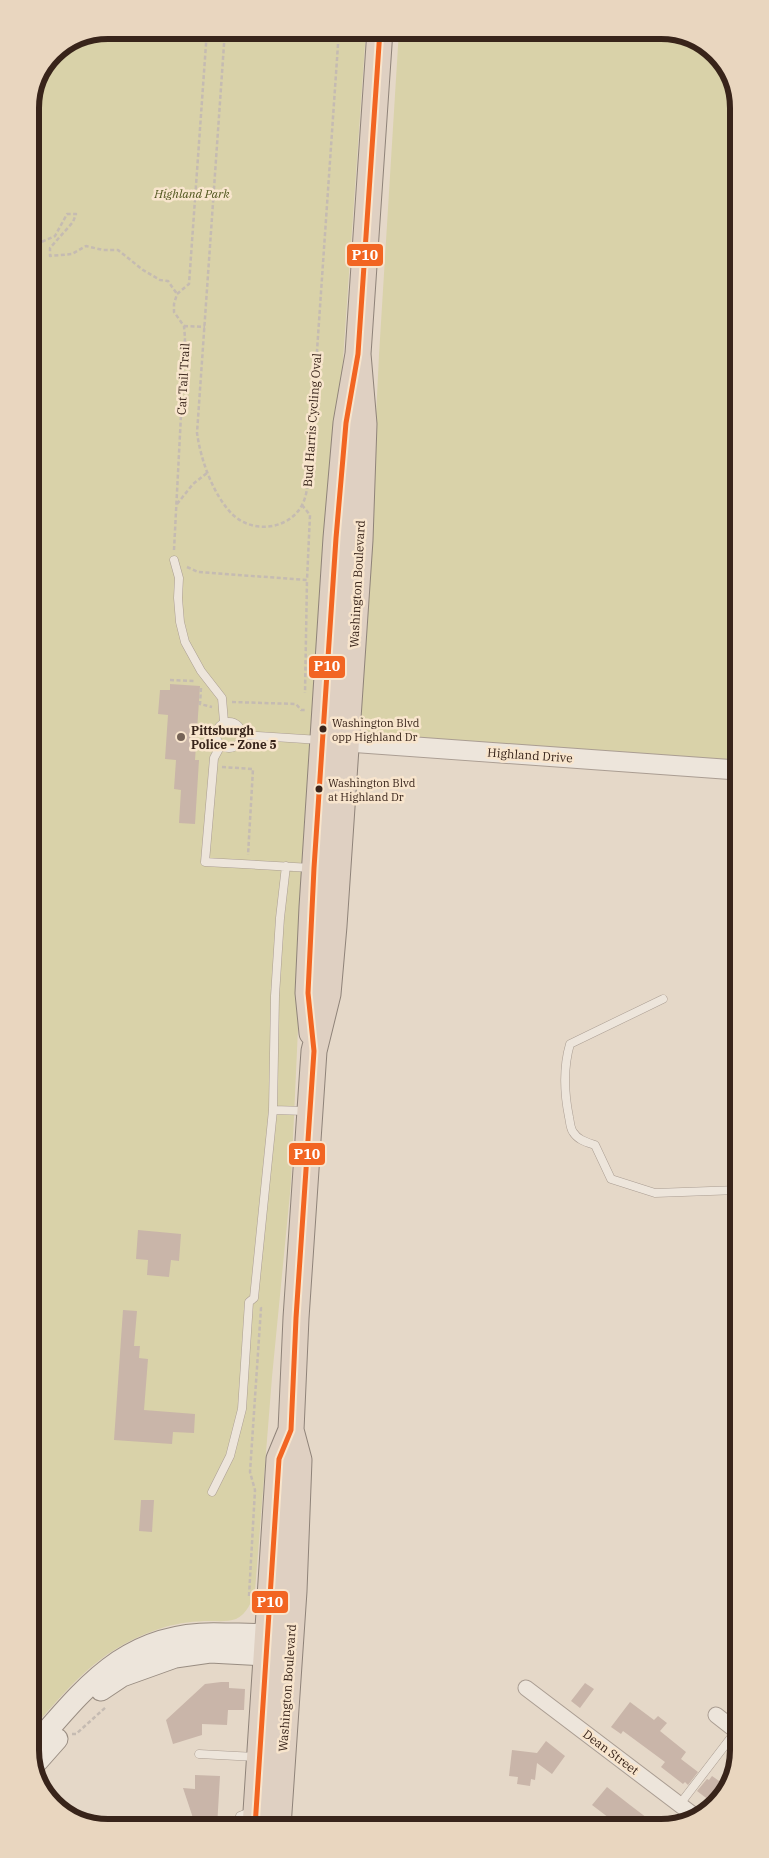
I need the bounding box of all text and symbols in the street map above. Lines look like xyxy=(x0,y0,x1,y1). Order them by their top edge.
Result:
park label: Highland Park xyxy=(153,186,230,201)
line badge: P10 xyxy=(346,243,384,267)
text: P10 xyxy=(352,246,378,264)
street label: Cat Tail Trail xyxy=(174,342,192,415)
street label: Bud Harris Cycling Oval xyxy=(300,352,324,487)
street label: Washington Boulevard xyxy=(346,520,368,648)
line badge: P10 xyxy=(308,655,346,679)
text: P10 xyxy=(314,657,340,675)
place label: Washington Blvd opp Highland Dr xyxy=(332,716,420,744)
place label: Pittsburgh Police - Zone 5 xyxy=(191,723,277,752)
marker: Washington Blvd opp Highland Dr xyxy=(318,724,328,734)
marker: Pittsburgh Police - Zone 5 xyxy=(175,731,187,743)
street label: Highland Drive xyxy=(487,745,573,765)
place label: Washington Blvd at Highland Dr xyxy=(328,776,416,804)
marker: Washington Blvd at Highland Dr xyxy=(314,784,324,794)
line badge: P10 xyxy=(288,1142,326,1166)
text: P10 xyxy=(294,1145,320,1163)
line badge: P10 xyxy=(251,1590,289,1614)
text: P10 xyxy=(257,1593,283,1611)
street label: Washington Boulevard xyxy=(275,1624,299,1752)
street label: Dean Street xyxy=(580,1726,642,1778)

